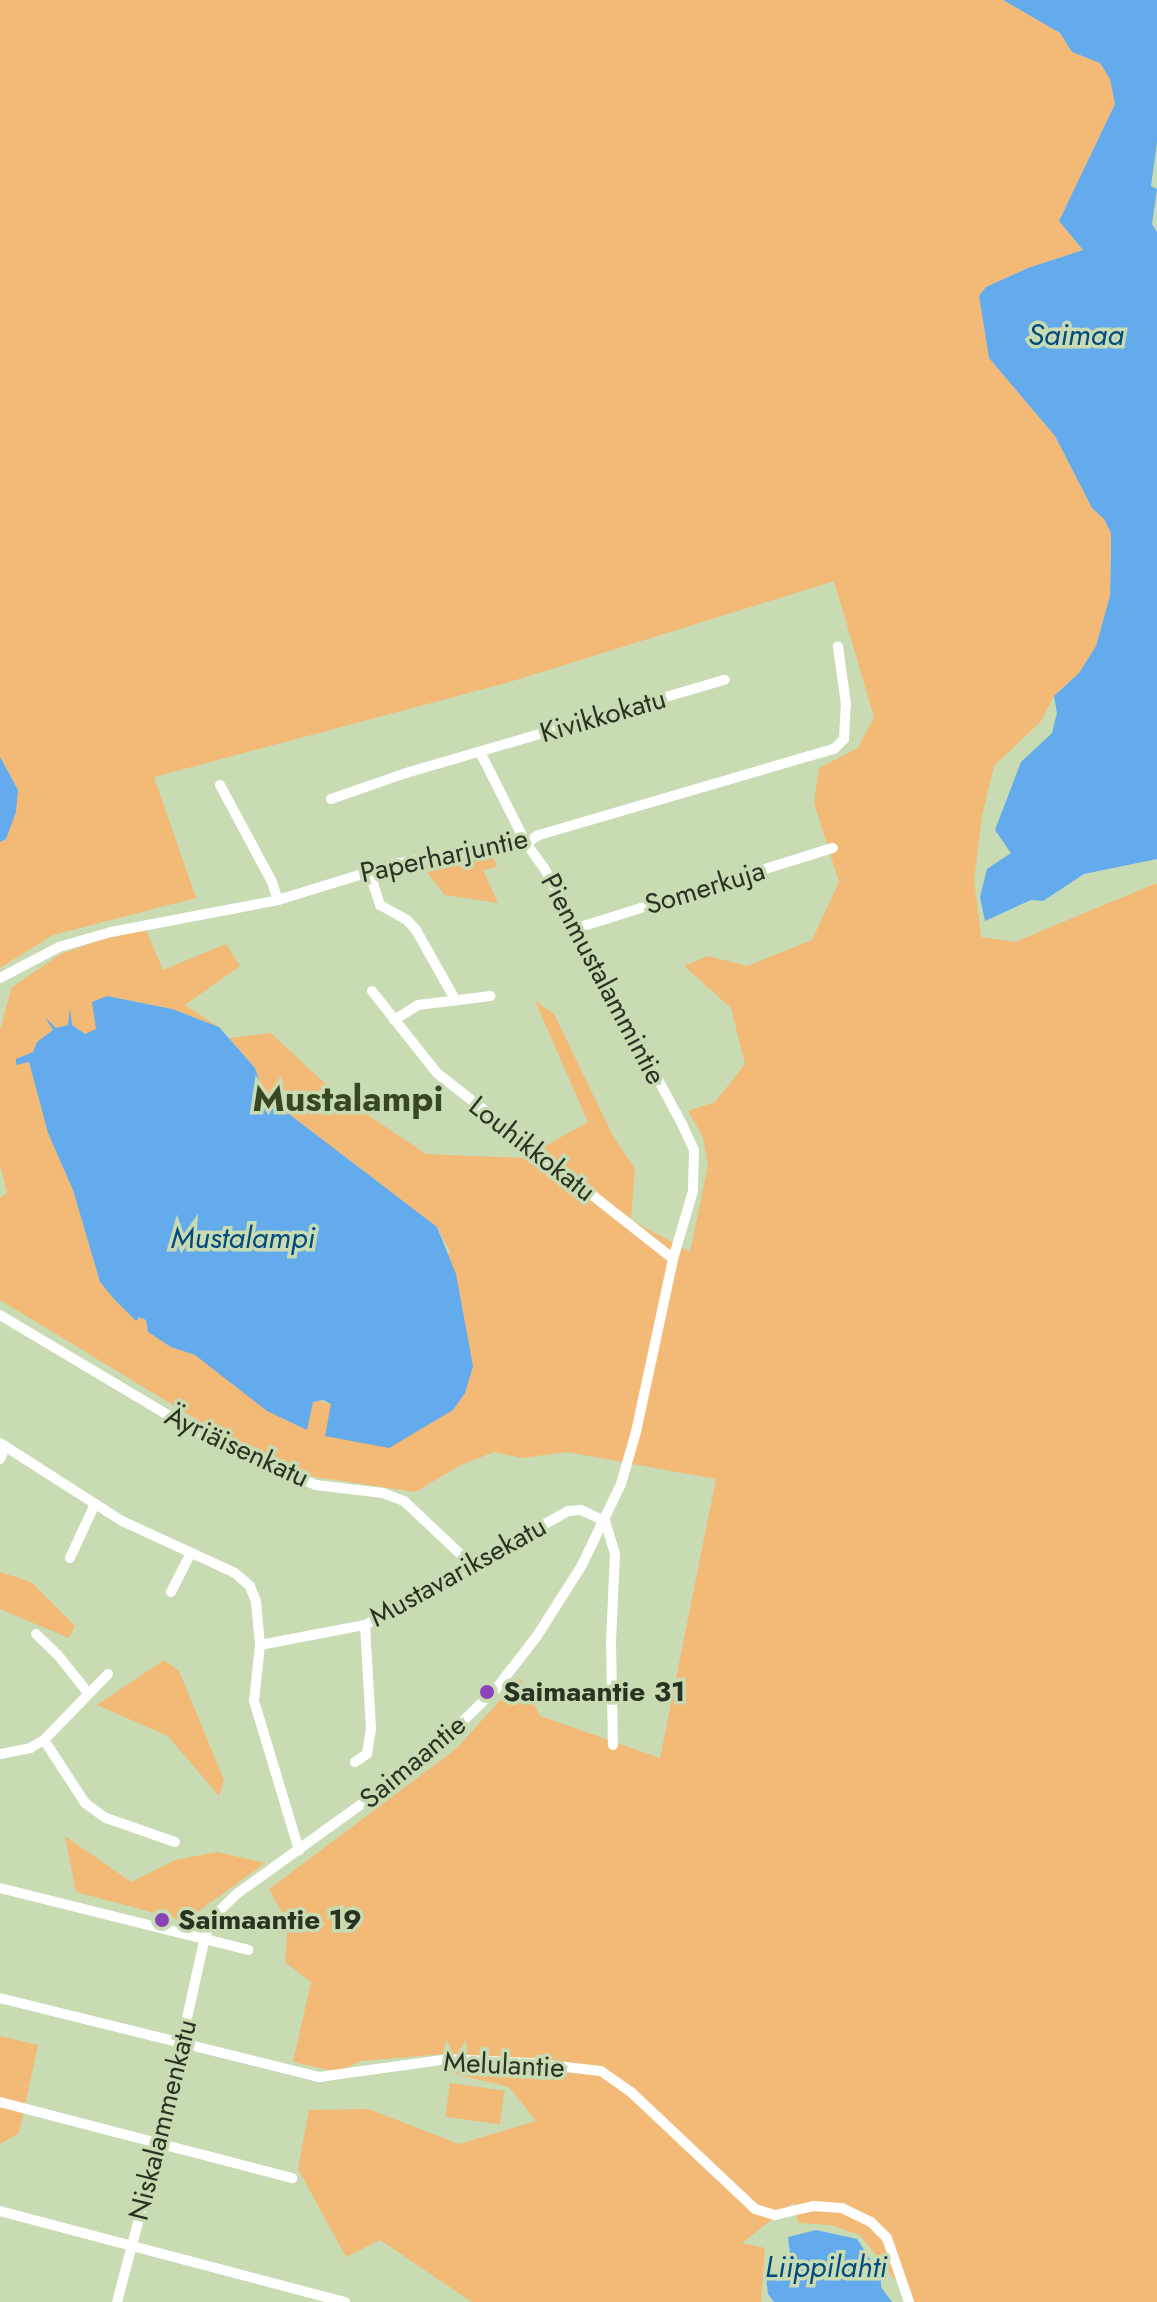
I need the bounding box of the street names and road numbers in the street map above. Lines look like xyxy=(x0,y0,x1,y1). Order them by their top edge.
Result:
street label: Kivikkokatu xyxy=(536,682,670,750)
street label: Paperharjuntie xyxy=(357,822,531,890)
street label: Somerkuja xyxy=(641,854,769,922)
street label: Pienmustalammintie xyxy=(533,868,673,1090)
street label: Louhikkokatu xyxy=(462,1089,602,1209)
street label: Äyriäisenkatu xyxy=(160,1399,314,1495)
street label: Mustavariksekatu xyxy=(364,1510,552,1634)
street label: Saimaantie xyxy=(353,1708,473,1816)
street label: Niskalammenkatu xyxy=(122,2016,204,2224)
street label: Melulantie xyxy=(443,2045,565,2085)

